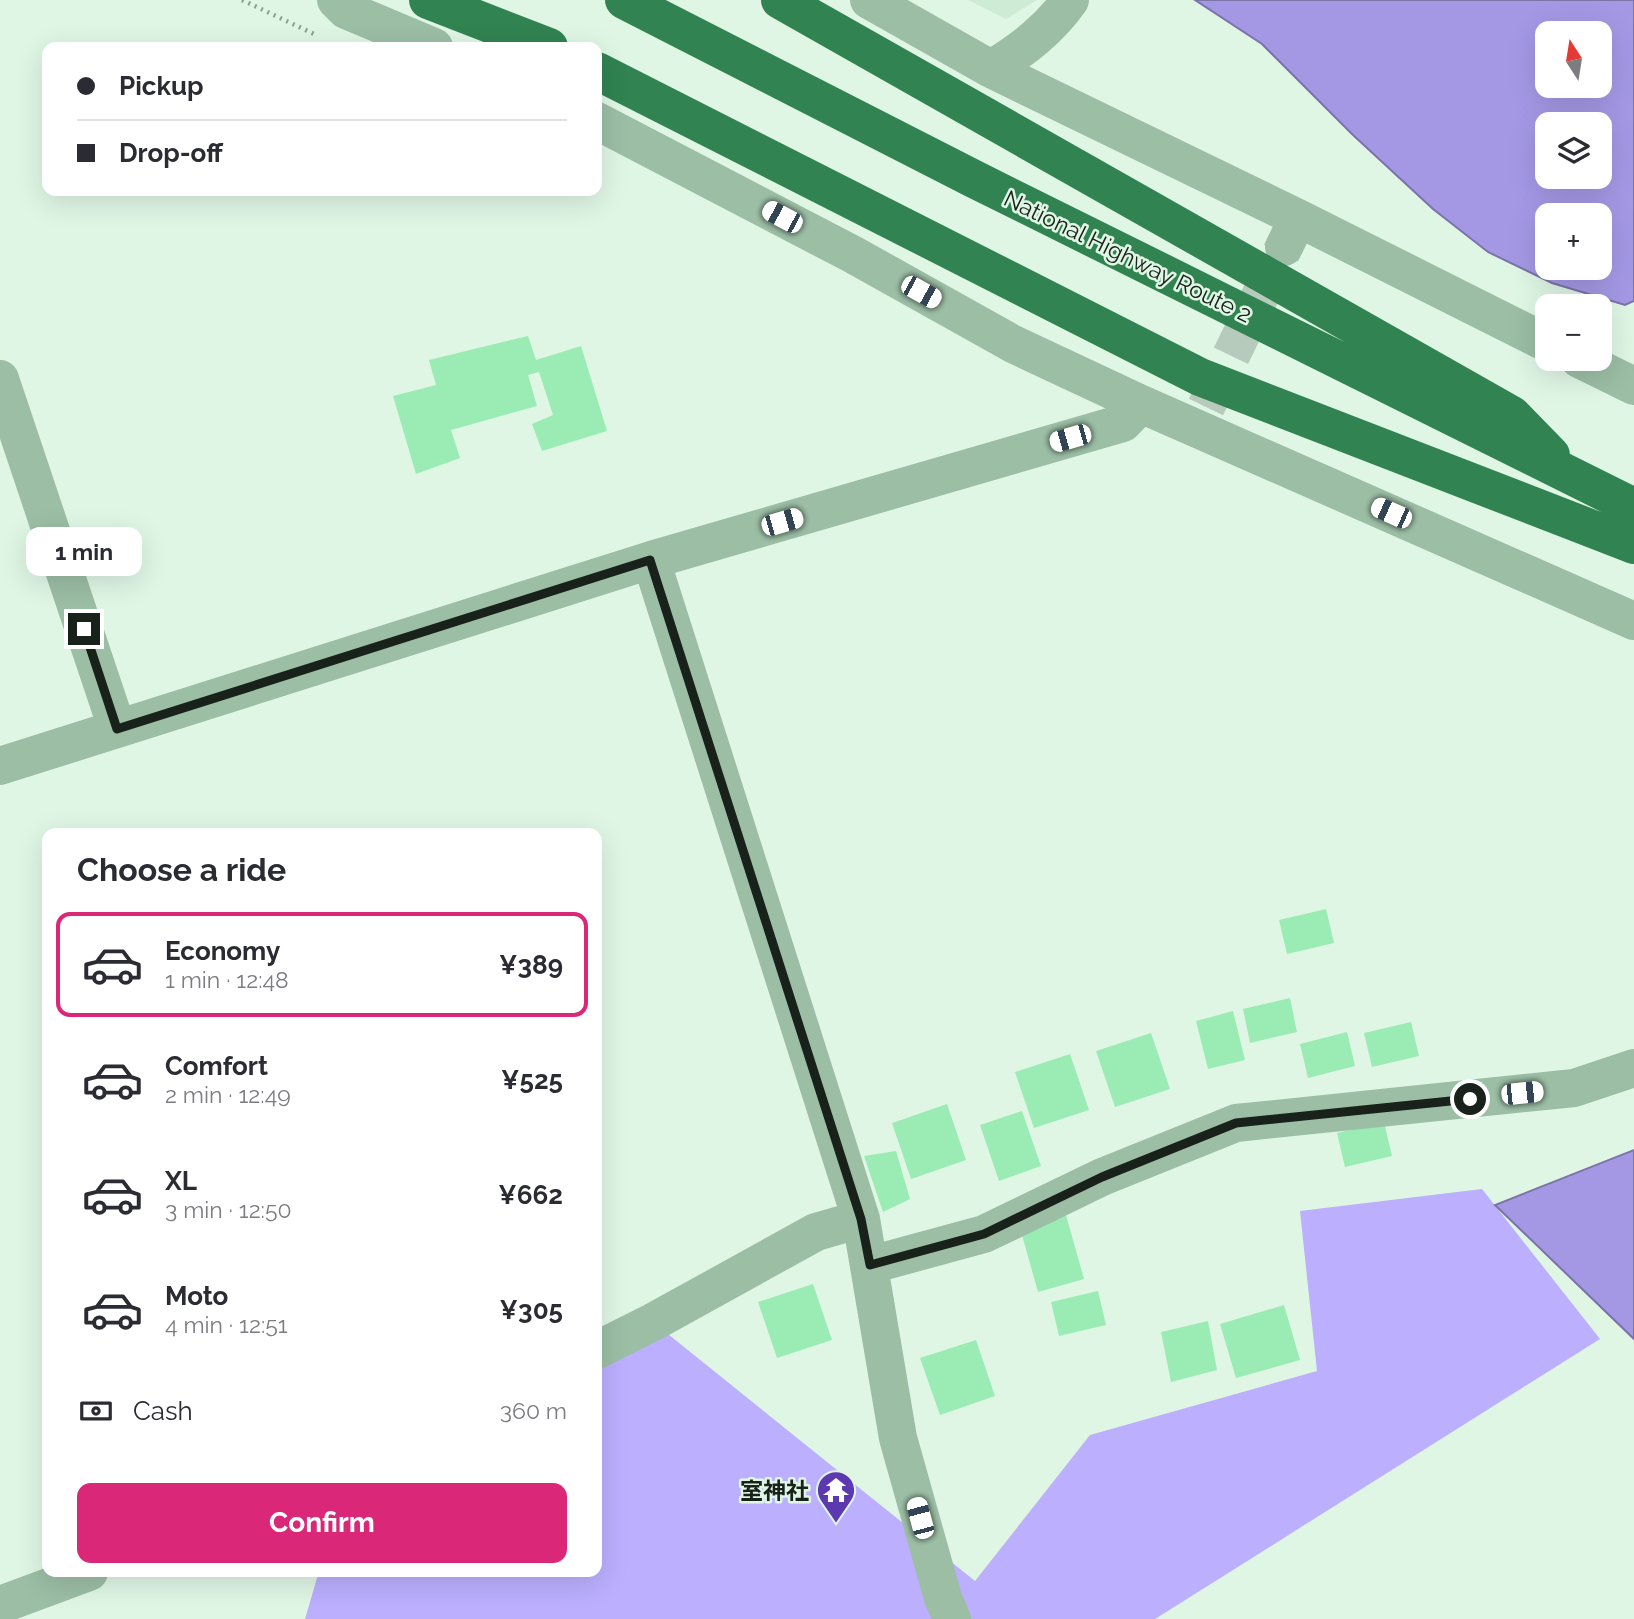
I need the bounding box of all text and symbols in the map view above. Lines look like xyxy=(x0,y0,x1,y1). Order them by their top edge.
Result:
north arrow xyxy=(1535,21,1612,98)
map controls xyxy=(1535,21,1612,371)
text: Pickup xyxy=(119,71,204,101)
button: layers xyxy=(1535,112,1612,189)
text: Drop-off xyxy=(119,138,223,168)
street label: National Highway Route 2 xyxy=(1000,184,1256,328)
car xyxy=(759,198,806,236)
button: + xyxy=(1535,203,1612,280)
car xyxy=(898,273,945,311)
button: − xyxy=(1535,294,1612,371)
car xyxy=(1047,422,1094,454)
car xyxy=(1368,495,1415,531)
car xyxy=(759,506,806,538)
callout: 1 min xyxy=(26,528,142,576)
text: 1 min xyxy=(55,538,113,565)
route end xyxy=(68,613,100,645)
text: Choose a ride xyxy=(77,851,286,888)
icon: car xyxy=(81,933,144,996)
text: Economy xyxy=(165,936,280,966)
text: ¥389 xyxy=(499,950,563,980)
text: 1 min · 12:48 xyxy=(165,966,289,993)
icon: car xyxy=(81,1048,144,1111)
text: Comfort xyxy=(165,1051,268,1081)
text: ¥525 xyxy=(501,1065,563,1095)
car xyxy=(1501,1080,1544,1106)
text: 2 min · 12:49 xyxy=(165,1081,291,1108)
route start xyxy=(1454,1083,1486,1115)
icon: car xyxy=(81,1163,144,1226)
text: XL xyxy=(165,1166,197,1196)
text: ¥662 xyxy=(498,1180,563,1210)
text: 3 min · 12:50 xyxy=(165,1196,292,1223)
icon: car xyxy=(81,1278,144,1341)
text: Moto xyxy=(165,1281,228,1311)
text: ¥305 xyxy=(500,1295,563,1325)
text: 4 min · 12:51 xyxy=(165,1311,288,1338)
icon: cash xyxy=(77,1392,115,1430)
text: Cash xyxy=(133,1396,193,1426)
text: 360 m xyxy=(500,1397,567,1424)
temple icon: 室神社 xyxy=(815,1469,857,1524)
place label: 室神社 xyxy=(740,1477,809,1504)
button: Confirm xyxy=(77,1483,567,1563)
car xyxy=(905,1495,936,1541)

